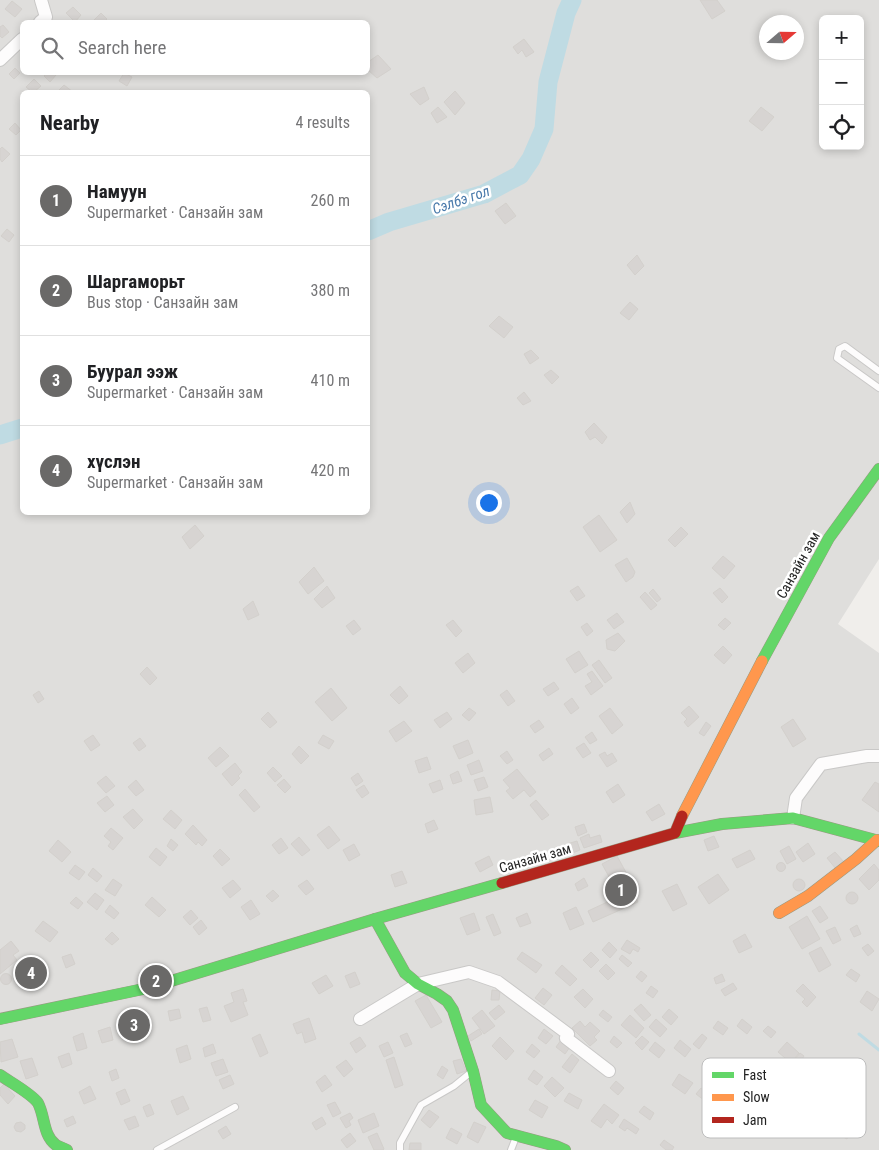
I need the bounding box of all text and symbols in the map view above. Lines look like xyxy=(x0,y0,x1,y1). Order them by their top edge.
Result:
north arrow xyxy=(759,15,804,60)
map controls xyxy=(819,15,864,150)
button: + xyxy=(819,15,864,60)
search box xyxy=(20,20,370,75)
icon: search xyxy=(38,34,66,62)
text: Search here xyxy=(78,36,166,59)
button: − xyxy=(819,60,864,105)
button: locate xyxy=(819,105,864,150)
text: Nearby xyxy=(40,111,99,135)
text: 4 results xyxy=(295,113,350,132)
text: Намуун xyxy=(87,180,147,203)
water label: Сэлбэ гол xyxy=(430,182,492,218)
text: 1 xyxy=(52,191,60,210)
text: 260 m xyxy=(311,191,350,210)
text: Supermarket · Санзайн зам xyxy=(87,203,263,222)
text: Шаргаморьт xyxy=(87,270,185,293)
text: 2 xyxy=(52,281,60,300)
text: 380 m xyxy=(311,281,350,300)
text: Bus stop · Санзайн зам xyxy=(87,293,238,312)
text: Буурал ээж xyxy=(87,360,178,383)
text: 3 xyxy=(52,371,60,390)
text: 410 m xyxy=(311,371,350,390)
text: Supermarket · Санзайн зам xyxy=(87,383,263,402)
text: хүслэн xyxy=(87,450,140,473)
text: 4 xyxy=(52,461,60,480)
text: 420 m xyxy=(311,461,350,480)
text: Supermarket · Санзайн зам xyxy=(87,473,263,492)
your location xyxy=(476,490,502,516)
street label: Санзайн зам xyxy=(773,529,823,601)
street label: Санзайн зам xyxy=(497,840,573,876)
pin: 1 xyxy=(605,871,637,909)
pin: 4 xyxy=(15,954,47,992)
pin: 2 xyxy=(140,962,172,1000)
pin: 3 xyxy=(118,1006,150,1044)
legend xyxy=(702,1058,866,1138)
text: Fast xyxy=(743,1067,767,1083)
text: Slow xyxy=(743,1089,770,1105)
text: Jam xyxy=(743,1112,767,1128)

